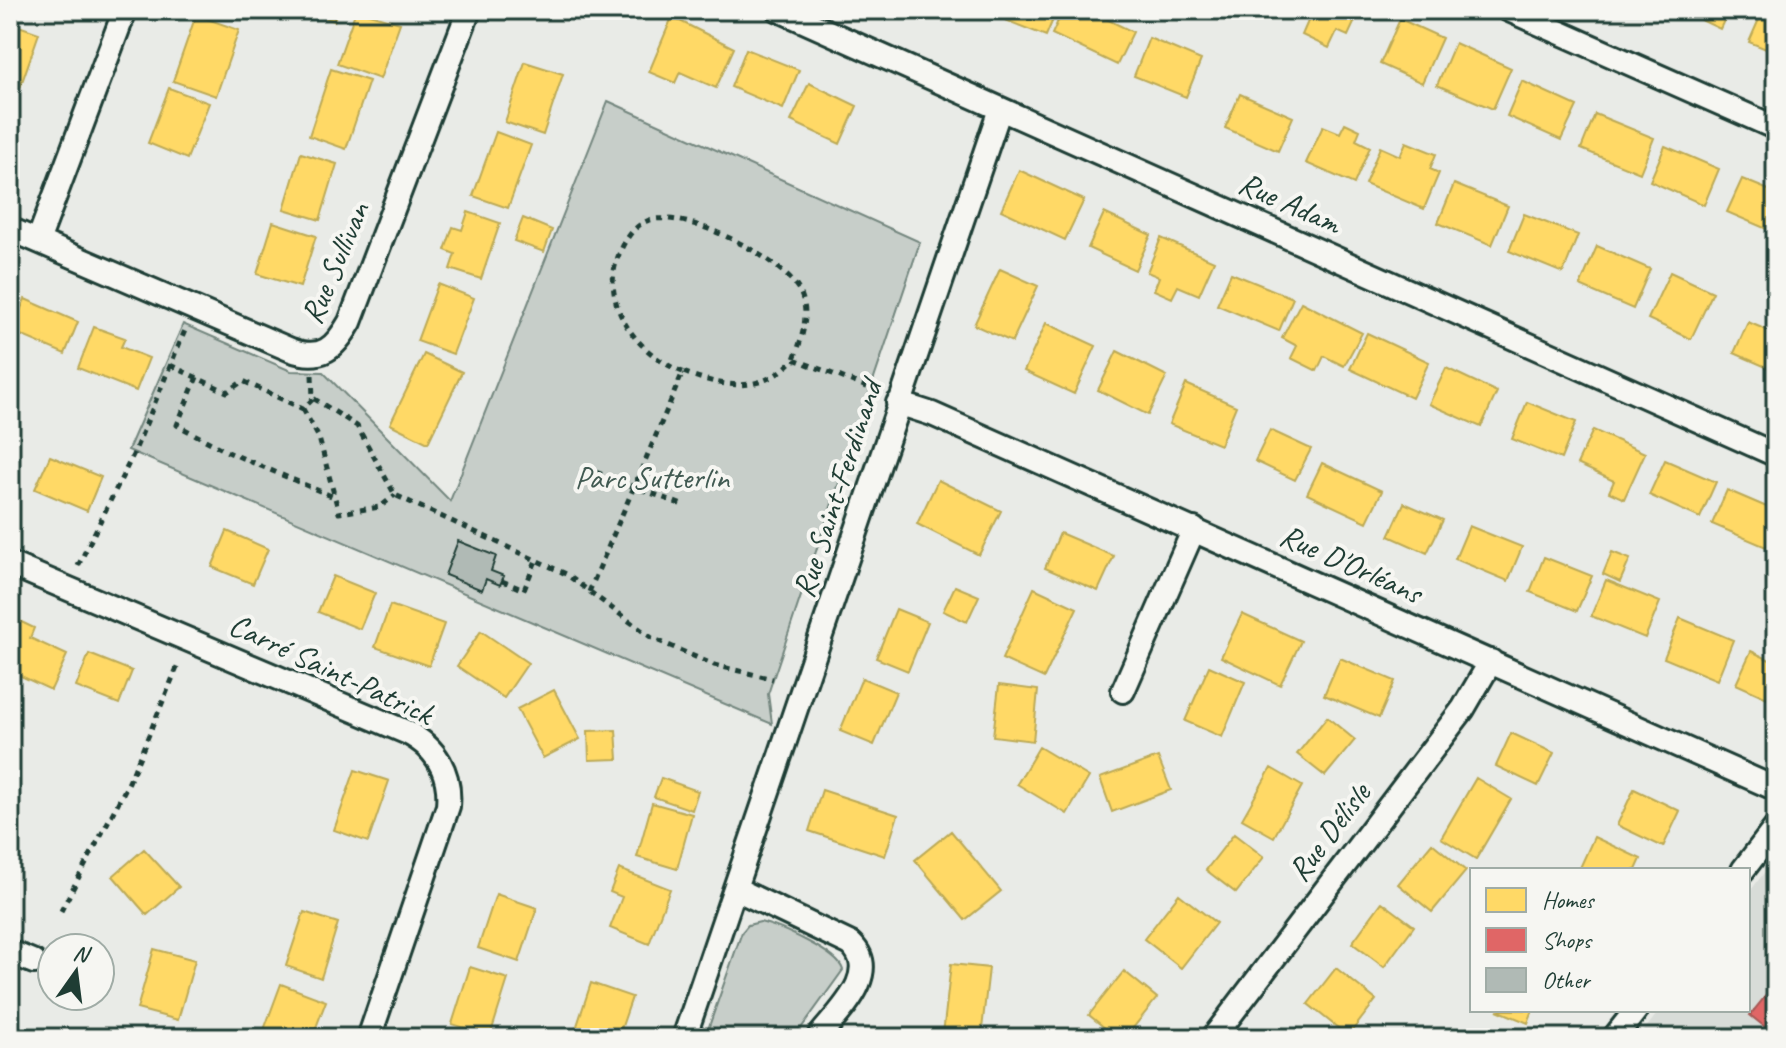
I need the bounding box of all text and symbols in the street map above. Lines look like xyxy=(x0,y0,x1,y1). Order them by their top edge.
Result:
street label: Rue Adam xyxy=(1233,162,1350,245)
street label: Rue Sullivan xyxy=(291,195,380,330)
street label: Rue Saint-Ferdinand xyxy=(783,370,893,602)
park label: Parc Sutterlin xyxy=(575,457,731,498)
street label: Rue D'Orléans xyxy=(1274,515,1430,614)
street label: Carré Saint-Patrick xyxy=(223,604,442,735)
street label: Rue Délisle xyxy=(1279,772,1381,890)
legend xyxy=(1470,868,1750,1012)
text: Homes xyxy=(1542,885,1595,915)
text: Shops xyxy=(1542,925,1593,955)
north arrow xyxy=(36,932,116,1012)
text: N xyxy=(71,938,94,970)
text: Other xyxy=(1542,965,1592,995)

